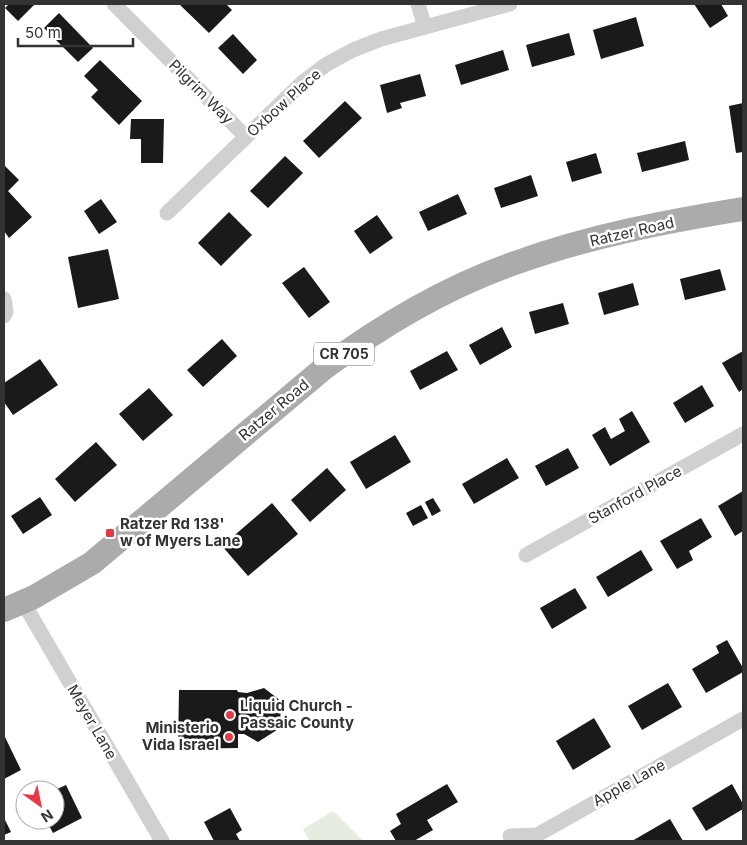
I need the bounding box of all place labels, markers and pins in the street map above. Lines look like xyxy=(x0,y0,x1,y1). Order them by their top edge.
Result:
place label: Ratzer Rd 138' w of Myers Lane xyxy=(120,514,240,550)
marker: Ratzer Rd 138' w of Myers Lane xyxy=(104,527,116,539)
place label: Liquid Church - Passaic County xyxy=(240,696,354,732)
marker: Liquid Church - Passaic County xyxy=(224,709,236,721)
place label: Ministerio Vida Israel xyxy=(142,718,219,754)
marker: Ministerio Vida Israel xyxy=(223,731,235,743)

